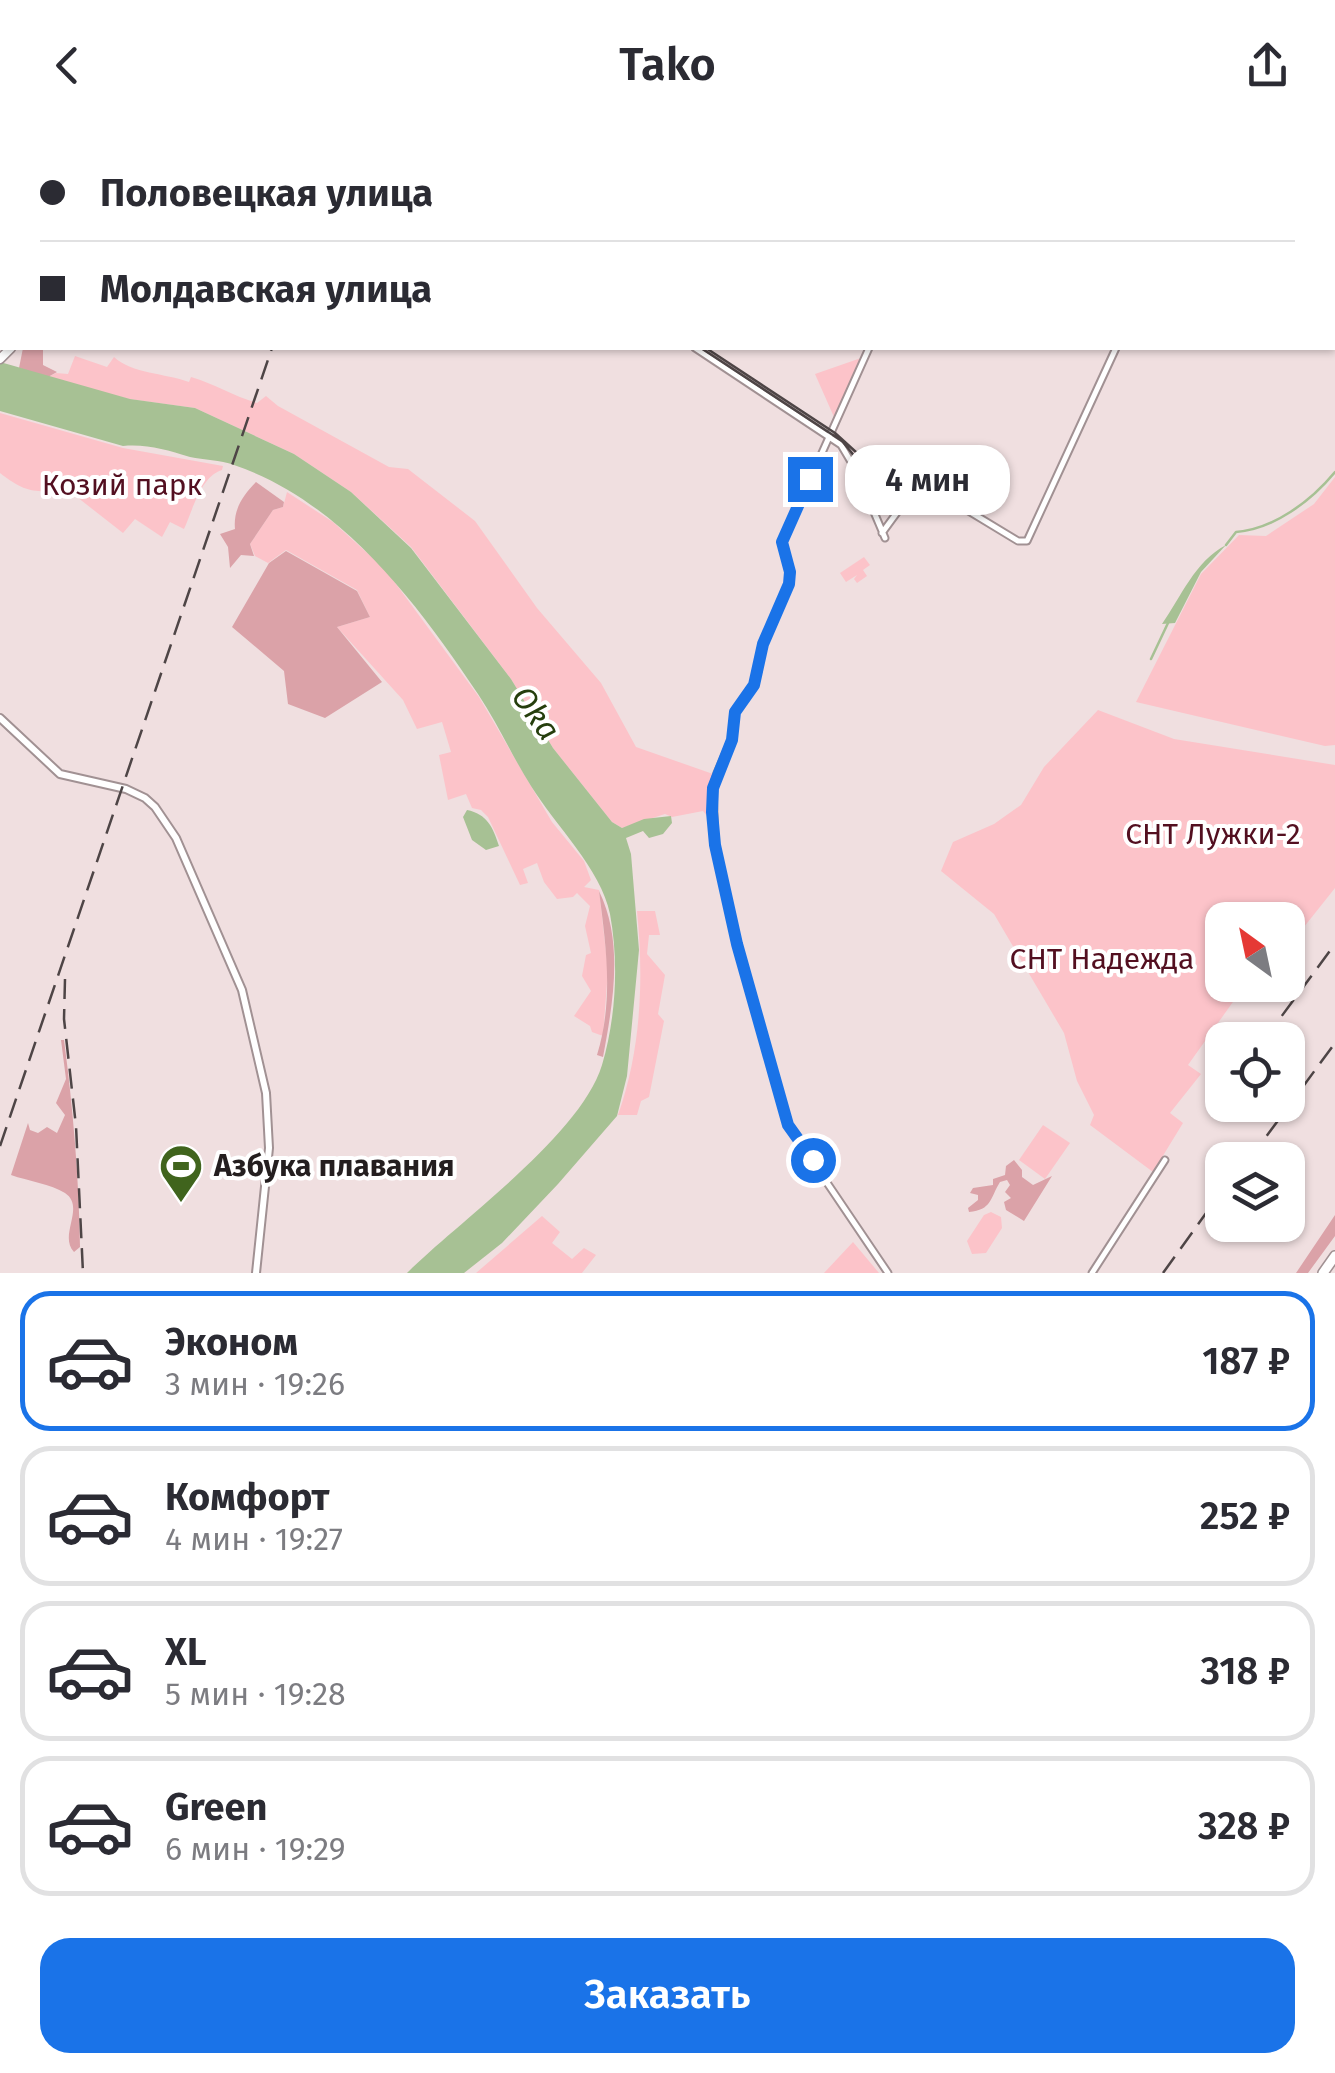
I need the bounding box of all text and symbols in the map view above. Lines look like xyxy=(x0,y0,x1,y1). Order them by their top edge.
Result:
icon: back xyxy=(40,38,95,93)
text: Tako xyxy=(619,38,716,92)
icon: share xyxy=(1240,38,1295,93)
text: Половецкая улица xyxy=(100,170,433,216)
text: Молдавская улица xyxy=(100,266,432,312)
callout: 4 мин xyxy=(845,444,1010,514)
route end xyxy=(788,457,833,502)
text: 4 мин xyxy=(885,461,970,499)
park label: Козий парк xyxy=(42,467,203,503)
water label: Oka xyxy=(504,679,568,747)
park label: СНТ Лужки-2 xyxy=(1125,816,1301,852)
north arrow xyxy=(1205,902,1305,1002)
map controls xyxy=(1205,902,1305,1242)
park label: СНТ Надежда xyxy=(1010,941,1194,977)
button: locate xyxy=(1205,1022,1305,1122)
route start xyxy=(791,1138,836,1183)
button: layers xyxy=(1205,1142,1305,1242)
sports icon: Азбука плавания xyxy=(158,1143,204,1204)
place label: Азбука плавания xyxy=(213,1148,455,1184)
icon: car xyxy=(45,1316,135,1406)
text: Эконом xyxy=(165,1319,298,1365)
text: 187 ₽ xyxy=(1202,1338,1290,1384)
text: 3 мин · 19:26 xyxy=(165,1365,345,1403)
icon: car xyxy=(45,1471,135,1561)
text: Комфорт xyxy=(165,1474,329,1520)
text: 252 ₽ xyxy=(1200,1493,1290,1539)
text: 4 мин · 19:27 xyxy=(165,1520,343,1558)
icon: car xyxy=(45,1626,135,1716)
text: XL xyxy=(165,1629,207,1675)
text: 318 ₽ xyxy=(1201,1648,1290,1694)
text: 5 мин · 19:28 xyxy=(165,1675,346,1713)
icon: car xyxy=(45,1781,135,1871)
text: Green xyxy=(165,1784,268,1830)
text: 328 ₽ xyxy=(1198,1803,1290,1849)
text: 6 мин · 19:29 xyxy=(165,1830,345,1868)
button: Заказать xyxy=(40,1938,1295,2053)

